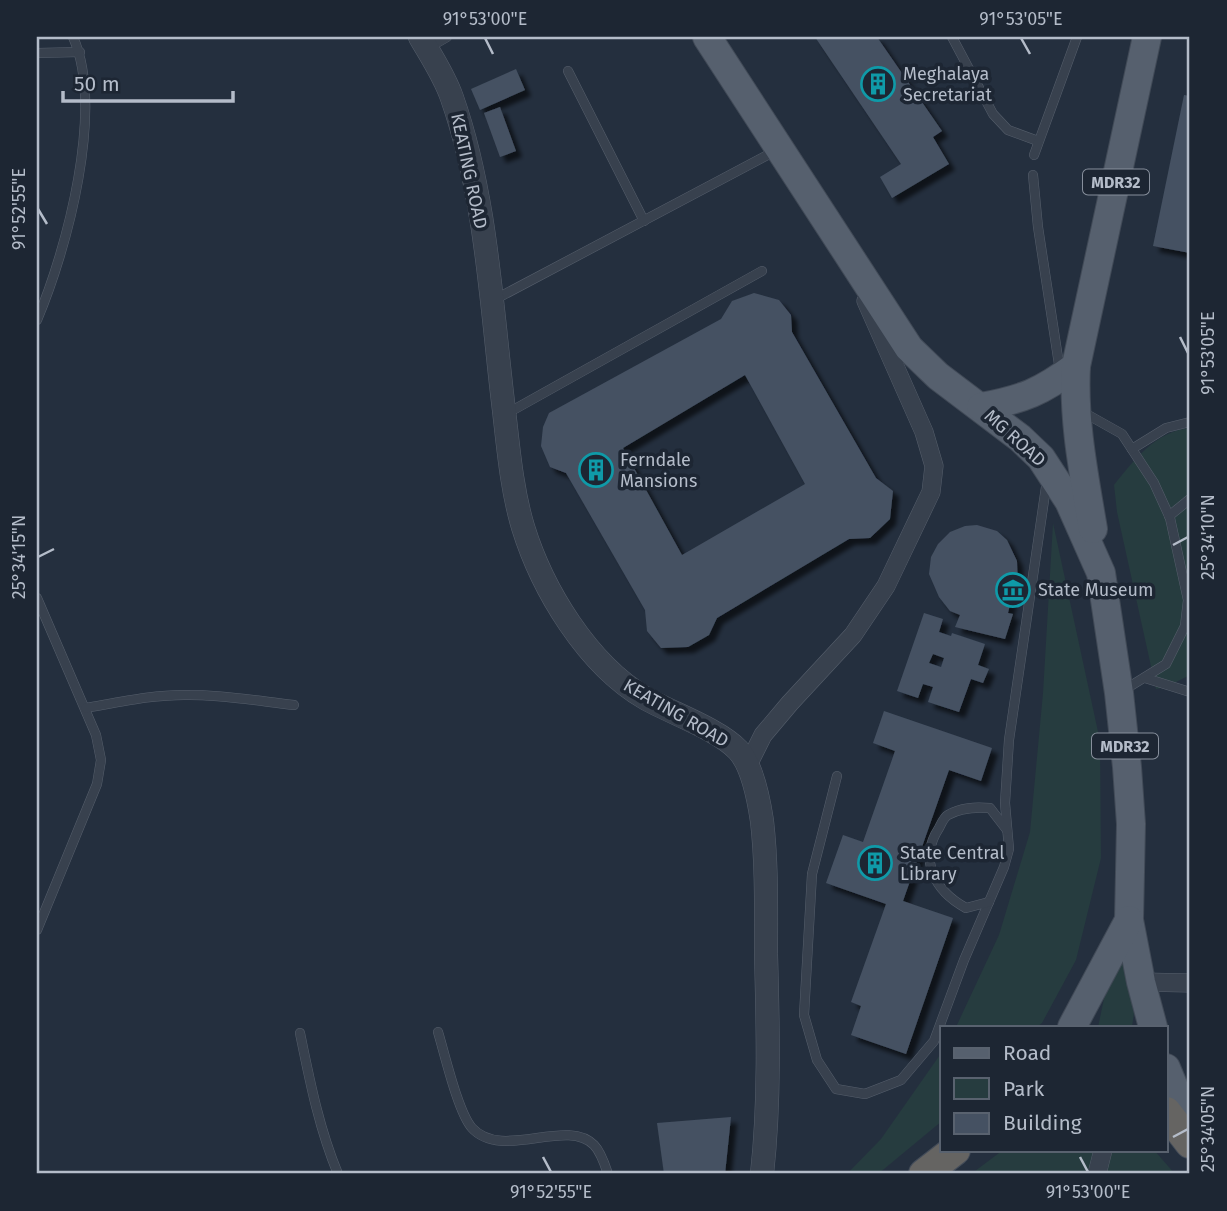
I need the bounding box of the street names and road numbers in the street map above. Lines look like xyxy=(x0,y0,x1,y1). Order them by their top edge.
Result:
street label: KEATING ROAD xyxy=(446,111,492,231)
road number: MDR32 xyxy=(1083,170,1149,194)
street label: MG ROAD xyxy=(980,405,1050,471)
street label: KEATING ROAD xyxy=(620,674,732,752)
road number: MDR32 xyxy=(1092,734,1158,758)

